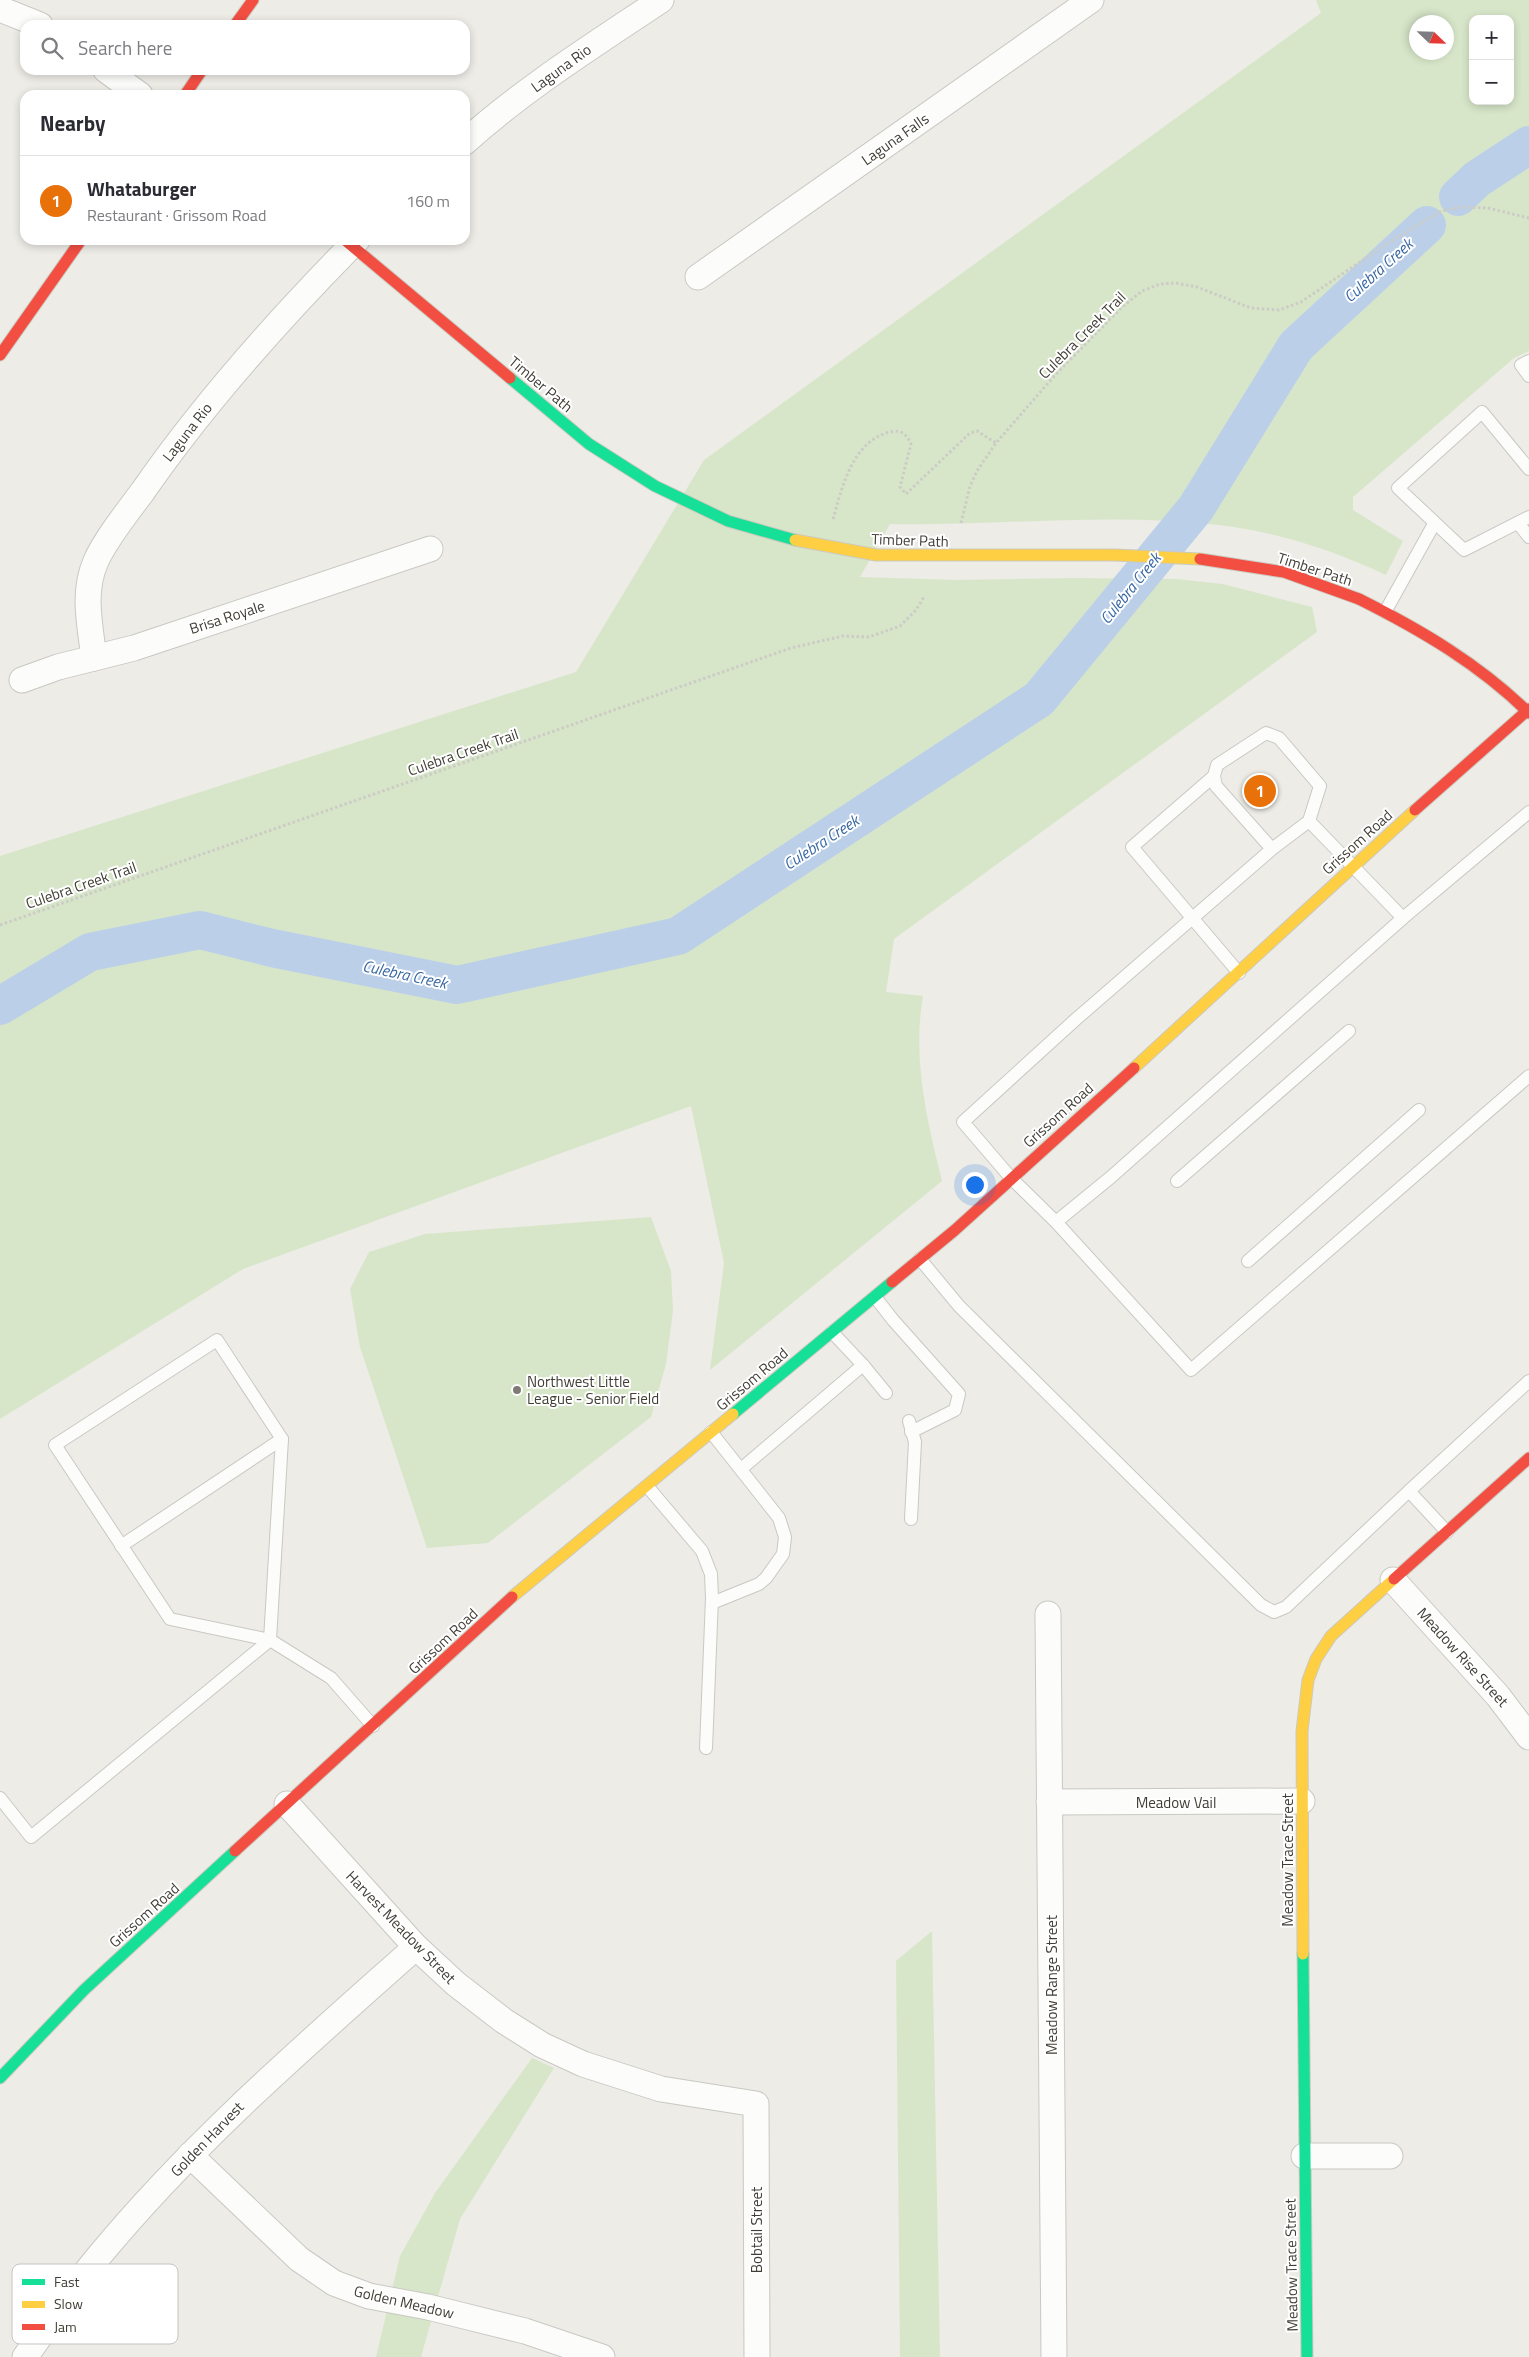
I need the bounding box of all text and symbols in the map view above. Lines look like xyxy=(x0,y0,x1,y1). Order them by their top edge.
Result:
north arrow xyxy=(1409,15,1454,60)
map controls xyxy=(1469,15,1514,105)
button: + xyxy=(1469,15,1514,60)
search box xyxy=(20,20,470,75)
text: Search here xyxy=(78,33,172,62)
icon: search xyxy=(38,34,66,62)
street label: Laguna Rio xyxy=(526,38,596,98)
button: − xyxy=(1469,60,1514,105)
text: Nearby xyxy=(40,107,105,139)
street label: Laguna Falls xyxy=(856,107,934,171)
text: Whataburger xyxy=(87,174,196,203)
text: 1 xyxy=(52,189,60,213)
text: 160 m xyxy=(406,189,450,213)
text: Restaurant · Grissom Road xyxy=(87,203,266,227)
water label: Culebra Creek xyxy=(1338,231,1419,308)
street label: Culebra Creek Trail xyxy=(1033,286,1131,384)
street label: Timber Path xyxy=(504,350,578,418)
street label: Laguna Rio xyxy=(156,397,218,467)
street label: Timber Path xyxy=(871,527,949,553)
water label: Culebra Creek xyxy=(1094,546,1168,629)
street label: Timber Path xyxy=(1275,546,1355,592)
street label: Brisa Royale xyxy=(186,594,268,640)
street label: Culebra Creek Trail xyxy=(405,722,521,782)
pin: 1 xyxy=(1244,772,1276,810)
street label: Grissom Road xyxy=(1317,804,1397,880)
water label: Culebra Creek xyxy=(778,808,865,875)
street label: Culebra Creek Trail xyxy=(23,855,139,915)
water label: Culebra Creek xyxy=(361,953,451,995)
street label: Grissom Road xyxy=(1018,1077,1098,1153)
your location xyxy=(962,1172,988,1198)
street label: Grissom Road xyxy=(711,1342,793,1416)
place label: Northwest Little League - Senior Field xyxy=(527,1370,659,1410)
marker: Northwest Little League - Senior Field xyxy=(511,1384,523,1396)
street label: Meadow Rise Street xyxy=(1412,1602,1515,1712)
street label: Grissom Road xyxy=(403,1603,483,1679)
street label: Meadow Vail xyxy=(1136,1791,1216,1814)
street label: Meadow Trace Street xyxy=(1276,1793,1299,1927)
street label: Harvest Meadow Street xyxy=(341,1865,462,1989)
street label: Grissom Road xyxy=(104,1877,184,1953)
street label: Meadow Range Street xyxy=(1040,1914,1063,2055)
street label: Golden Harvest xyxy=(165,2096,250,2182)
street label: Bobtail Street xyxy=(745,2186,768,2273)
street label: Meadow Trace Street xyxy=(1278,2197,1304,2332)
legend xyxy=(12,2264,178,2344)
text: Fast xyxy=(54,2271,79,2292)
street label: Golden Meadow xyxy=(352,2279,456,2325)
text: Slow xyxy=(54,2293,83,2314)
text: Jam xyxy=(54,2316,77,2337)

